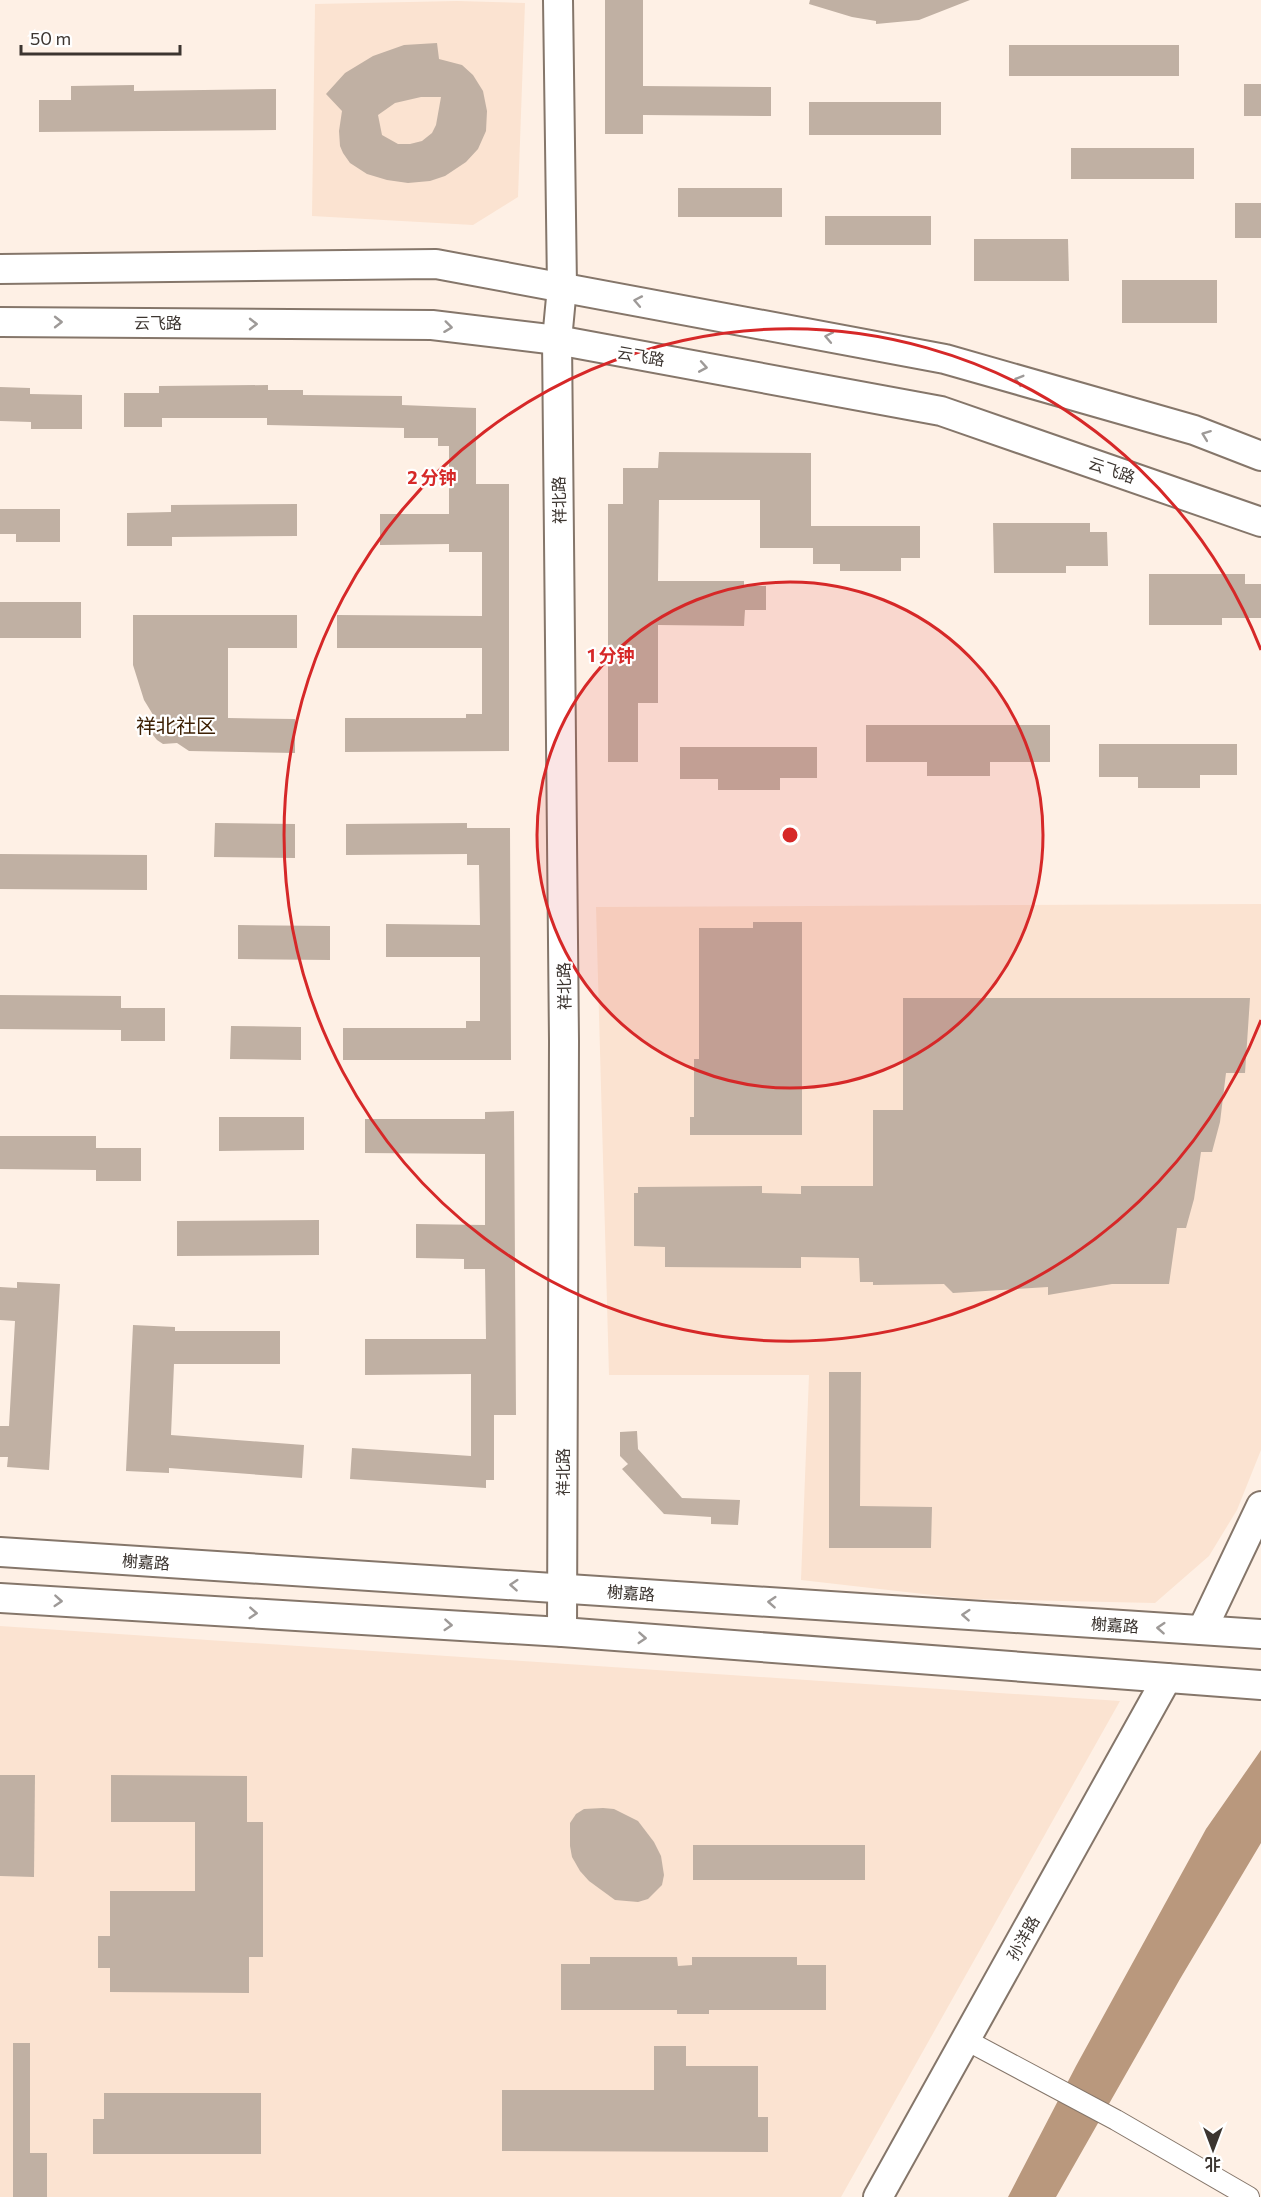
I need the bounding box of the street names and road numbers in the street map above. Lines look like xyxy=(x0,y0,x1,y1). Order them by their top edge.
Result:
street label: 云飞路 xyxy=(134,313,182,332)
street label: 云飞路 xyxy=(616,342,666,369)
street label: 云飞路 xyxy=(1086,453,1138,486)
street label: 祥北路 xyxy=(549,476,568,524)
street label: 祥北路 xyxy=(554,962,573,1010)
street label: 祥北路 xyxy=(553,1448,572,1496)
street label: 榭嘉路 xyxy=(121,1550,171,1573)
street label: 榭嘉路 xyxy=(606,1581,656,1604)
street label: 榭嘉路 xyxy=(1090,1613,1140,1636)
street label: 孙洋路 xyxy=(1003,1912,1043,1963)

